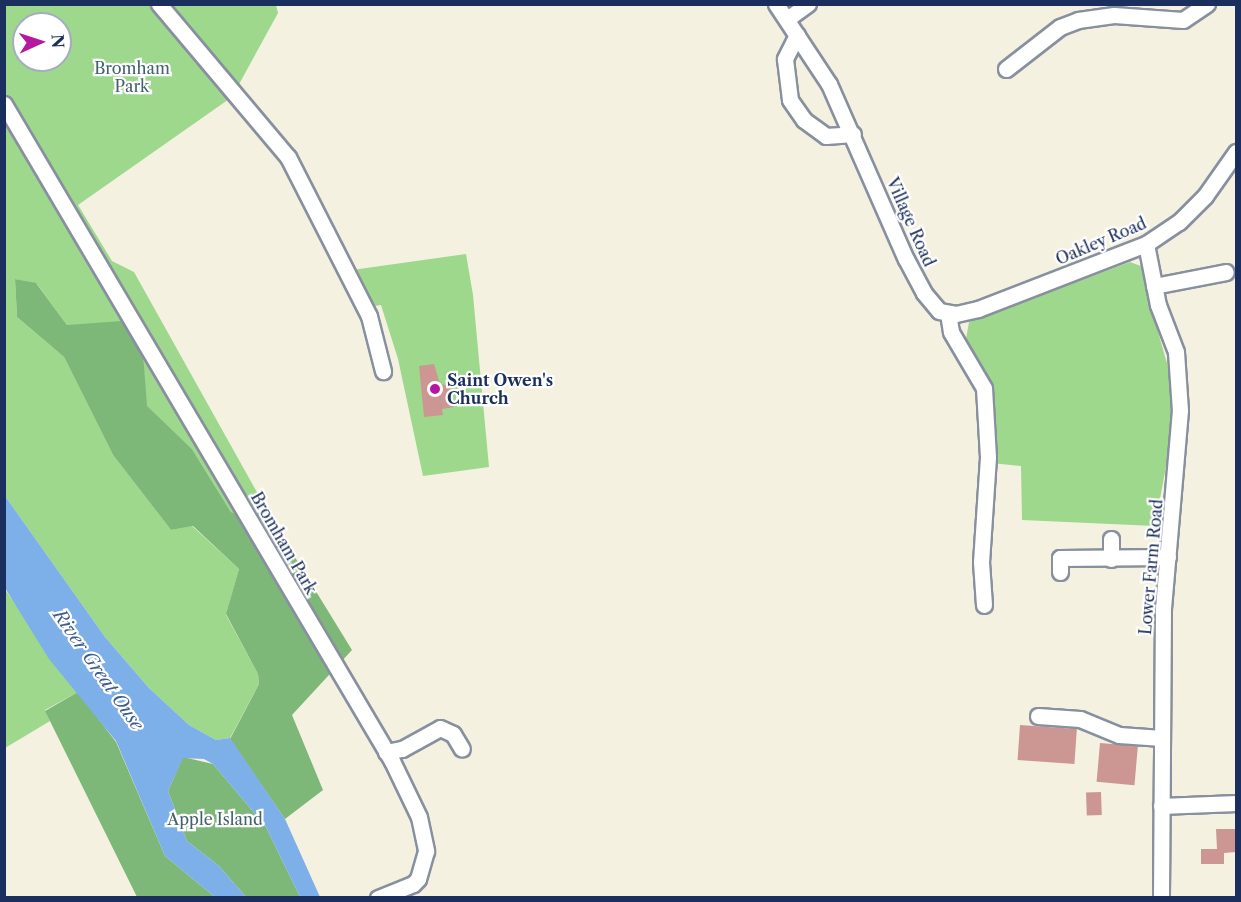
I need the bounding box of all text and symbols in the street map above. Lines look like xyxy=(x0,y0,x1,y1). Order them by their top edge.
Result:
north arrow xyxy=(12,12,72,72)
text: N xyxy=(48,34,68,49)
park label: Bromham Park xyxy=(94,58,170,96)
street label: Village Road xyxy=(883,174,939,270)
street label: Oakley Road xyxy=(1053,213,1149,269)
place label: Saint Owen's Church xyxy=(447,370,553,408)
marker: Saint Owen's Church xyxy=(428,382,442,396)
street label: Bromham Park xyxy=(247,489,321,597)
street label: Lower Farm Road xyxy=(1135,498,1167,636)
water label: River Great Ouse xyxy=(48,605,148,735)
park label: Apple Island xyxy=(167,809,263,829)

